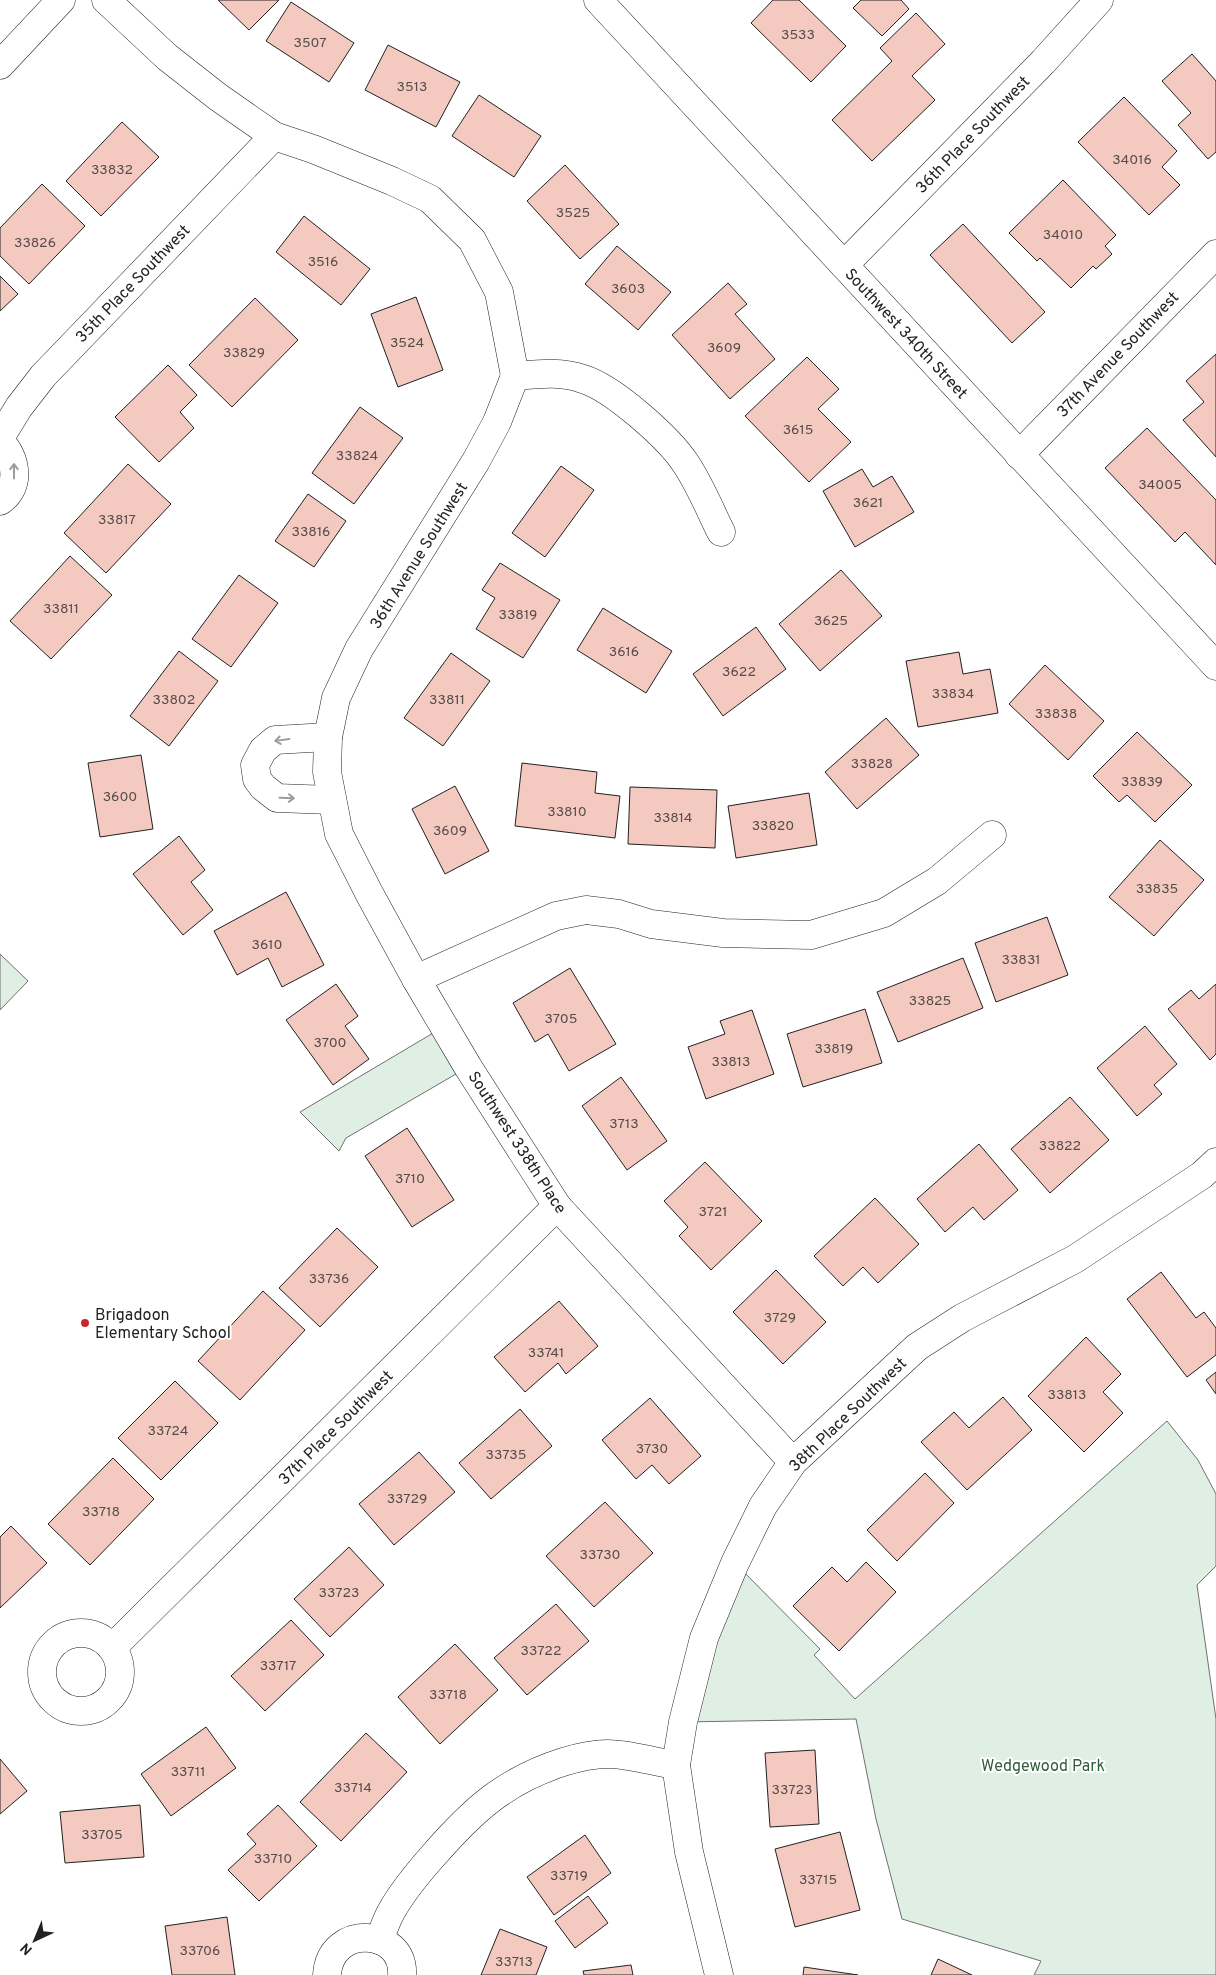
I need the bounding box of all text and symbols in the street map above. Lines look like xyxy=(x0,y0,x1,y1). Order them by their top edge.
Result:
house number: 3533 xyxy=(781,27,815,44)
house number: 3507 xyxy=(294,35,326,52)
street label: 36th Place Southwest xyxy=(912,72,1035,198)
house number: 3513 xyxy=(397,79,427,96)
house number: 34016 xyxy=(1112,152,1152,169)
house number: 33832 xyxy=(91,162,133,179)
house number: 3525 xyxy=(556,205,590,222)
street label: 35th Place Southwest xyxy=(72,221,195,348)
house number: 34010 xyxy=(1043,227,1083,244)
house number: 33826 xyxy=(14,235,56,252)
house number: 3516 xyxy=(308,254,338,271)
street label: Southwest 340th Street xyxy=(840,265,971,404)
house number: 3603 xyxy=(611,281,645,298)
street label: 37th Avenue Southwest xyxy=(1053,288,1184,423)
house number: 3524 xyxy=(390,335,424,352)
house number: 3609 xyxy=(707,340,741,357)
house number: 33829 xyxy=(223,345,265,362)
house number: 3615 xyxy=(783,422,813,439)
house number: 33824 xyxy=(336,448,378,465)
one-way arrow xyxy=(9,464,19,480)
house number: 34005 xyxy=(1138,477,1182,494)
street label: 36th Avenue Southwest xyxy=(366,479,473,633)
house number: 3621 xyxy=(853,495,883,512)
house number: 33817 xyxy=(98,512,136,529)
house number: 33816 xyxy=(292,524,330,541)
house number: 33811 xyxy=(43,601,79,618)
house number: 33819 xyxy=(499,607,537,624)
house number: 3625 xyxy=(814,613,848,630)
house number: 3616 xyxy=(609,644,639,661)
house number: 3622 xyxy=(722,664,756,681)
house number: 33834 xyxy=(932,686,974,703)
house number: 33802 xyxy=(153,692,195,709)
house number: 33811 xyxy=(429,692,465,709)
house number: 33838 xyxy=(1035,706,1077,723)
one-way arrow xyxy=(275,736,291,746)
house number: 33828 xyxy=(851,756,893,773)
house number: 33839 xyxy=(1121,774,1163,791)
house number: 3600 xyxy=(103,789,137,806)
one-way arrow xyxy=(278,793,294,803)
house number: 33810 xyxy=(547,804,587,821)
house number: 33814 xyxy=(653,810,693,827)
house number: 33820 xyxy=(752,818,794,835)
house number: 3609 xyxy=(433,823,467,840)
house number: 33835 xyxy=(1136,881,1178,898)
house number: 3610 xyxy=(252,937,283,954)
house number: 33831 xyxy=(1001,952,1041,969)
house number: 33825 xyxy=(909,993,951,1010)
house number: 3705 xyxy=(545,1011,577,1028)
house number: 3700 xyxy=(313,1035,347,1052)
house number: 33819 xyxy=(815,1041,853,1058)
house number: 33813 xyxy=(711,1054,751,1071)
street label: Southwest 338th Place xyxy=(463,1068,570,1218)
house number: 3713 xyxy=(609,1116,639,1133)
house number: 33822 xyxy=(1039,1138,1081,1155)
house number: 3710 xyxy=(395,1171,425,1188)
house number: 3721 xyxy=(698,1204,728,1221)
house number: 33736 xyxy=(309,1271,349,1288)
place label: Brigadoon Elementary School xyxy=(95,1306,231,1344)
house number: 3729 xyxy=(764,1310,796,1327)
marker: Brigadoon Elementary School xyxy=(79,1317,91,1329)
house number: 33741 xyxy=(528,1345,564,1362)
street label: 38th Place Southwest xyxy=(785,1354,911,1477)
street label: 37th Place Southwest xyxy=(275,1367,398,1490)
house number: 33813 xyxy=(1047,1387,1087,1404)
house number: 33724 xyxy=(148,1423,188,1440)
house number: 3730 xyxy=(636,1441,668,1458)
house number: 33735 xyxy=(486,1447,526,1464)
house number: 33729 xyxy=(387,1491,427,1508)
house number: 33718 xyxy=(82,1504,120,1521)
house number: 33730 xyxy=(579,1547,621,1564)
house number: 33723 xyxy=(319,1585,359,1602)
house number: 33722 xyxy=(521,1643,561,1660)
house number: 33717 xyxy=(260,1658,296,1675)
house number: 33718 xyxy=(429,1687,467,1704)
park label: Wedgewood Park xyxy=(981,1757,1105,1777)
house number: 33711 xyxy=(171,1764,205,1781)
house number: 33714 xyxy=(334,1780,372,1797)
house number: 33723 xyxy=(772,1782,812,1799)
house number: 33705 xyxy=(81,1827,123,1844)
house number: 33710 xyxy=(254,1851,292,1868)
house number: 33719 xyxy=(550,1868,588,1885)
house number: 33715 xyxy=(799,1872,837,1889)
north arrow xyxy=(10,1915,60,1965)
text: N xyxy=(17,1939,37,1958)
house number: 33706 xyxy=(180,1943,220,1960)
house number: 33713 xyxy=(495,1954,533,1971)

